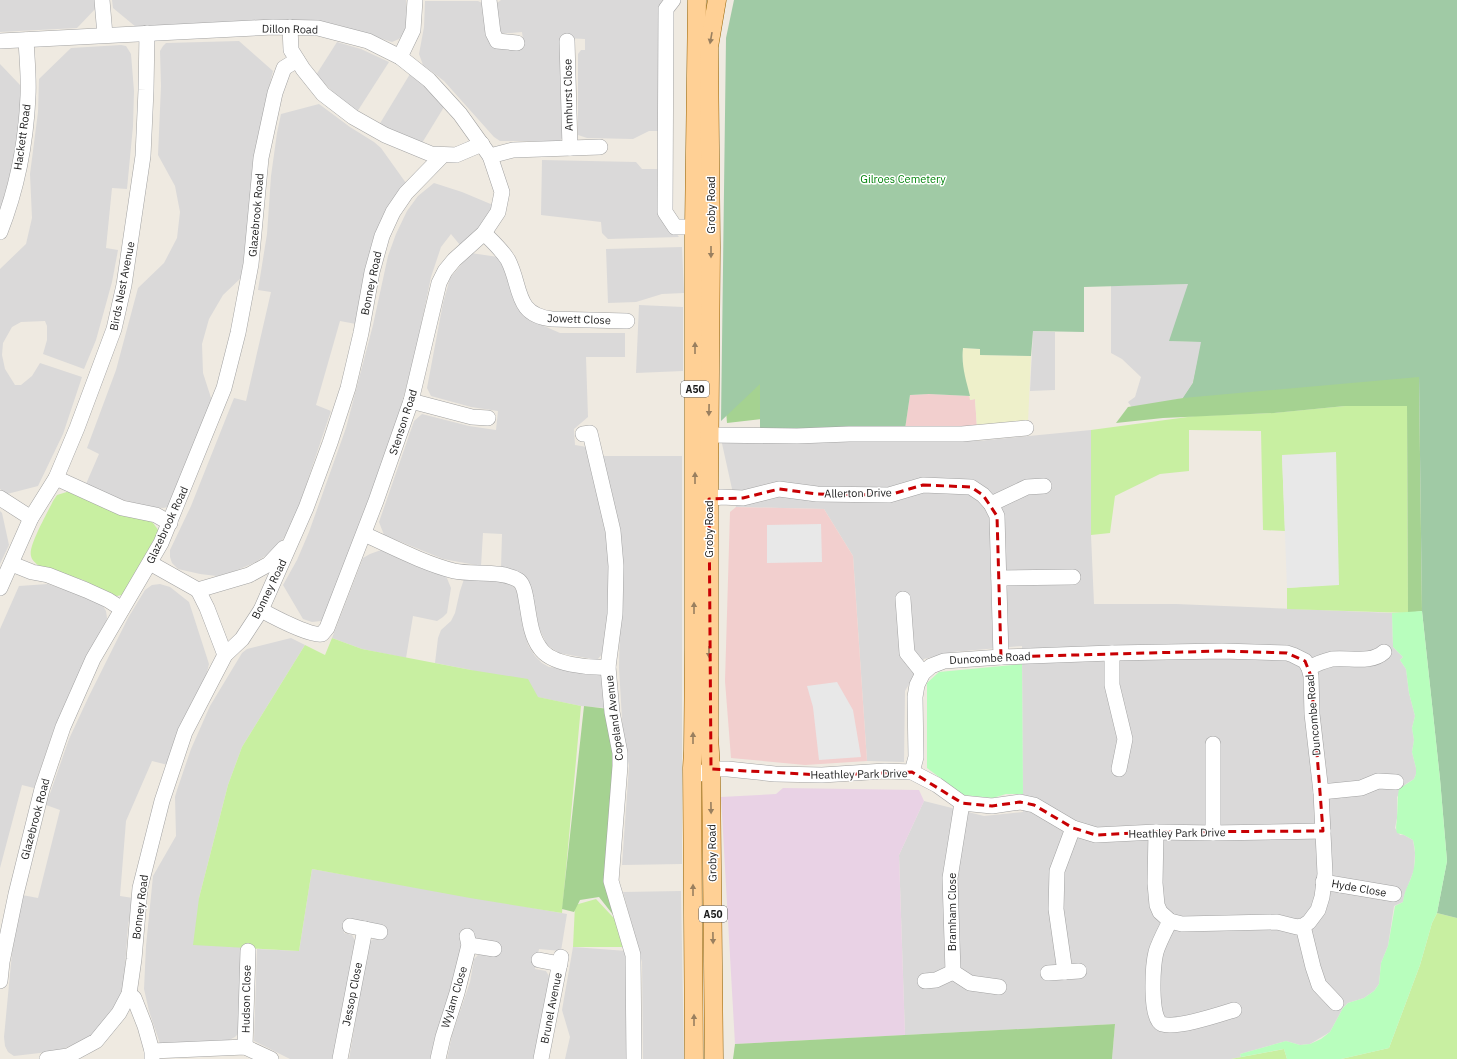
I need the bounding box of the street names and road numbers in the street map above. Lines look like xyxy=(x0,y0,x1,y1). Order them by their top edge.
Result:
street label: Dillon Road xyxy=(262,22,318,36)
street label: Amhurst Close xyxy=(560,59,576,131)
street label: Hackett Road xyxy=(10,103,34,171)
street label: Glazebrook Road xyxy=(245,173,267,257)
street label: Groby Road xyxy=(704,176,718,234)
street label: Birds Nest Avenue xyxy=(106,240,138,332)
street label: Bonney Road xyxy=(357,250,385,316)
street label: Jowett Close xyxy=(547,311,611,327)
road number: A50 xyxy=(681,381,709,397)
street label: Stenson Road xyxy=(386,387,420,457)
street label: Glazebrook Road xyxy=(143,484,191,566)
street label: Allerton Drive xyxy=(824,485,892,501)
street label: Groby Road xyxy=(702,500,716,558)
street label: Bonney Road xyxy=(248,557,290,621)
street label: Duncombe Road xyxy=(949,649,1031,667)
street label: Copeland Avenue xyxy=(602,674,626,762)
street label: Duncombe Road xyxy=(1302,674,1324,756)
street label: Heathley Park Drive xyxy=(810,766,908,782)
street label: Glazebrook Road xyxy=(17,777,53,861)
street label: Groby Road xyxy=(704,824,720,882)
street label: Heathley Park Drive xyxy=(1128,825,1226,841)
street label: Bramham Close xyxy=(945,873,959,951)
street label: Bonney Road xyxy=(129,874,151,940)
street label: Hyde Close xyxy=(1330,876,1388,900)
road number: A50 xyxy=(699,906,727,922)
street label: Jessop Close xyxy=(339,961,365,1027)
street label: Wylam Close xyxy=(438,964,470,1030)
street label: Hudson Close xyxy=(238,965,254,1033)
street label: Brunel Avenue xyxy=(537,971,565,1045)

